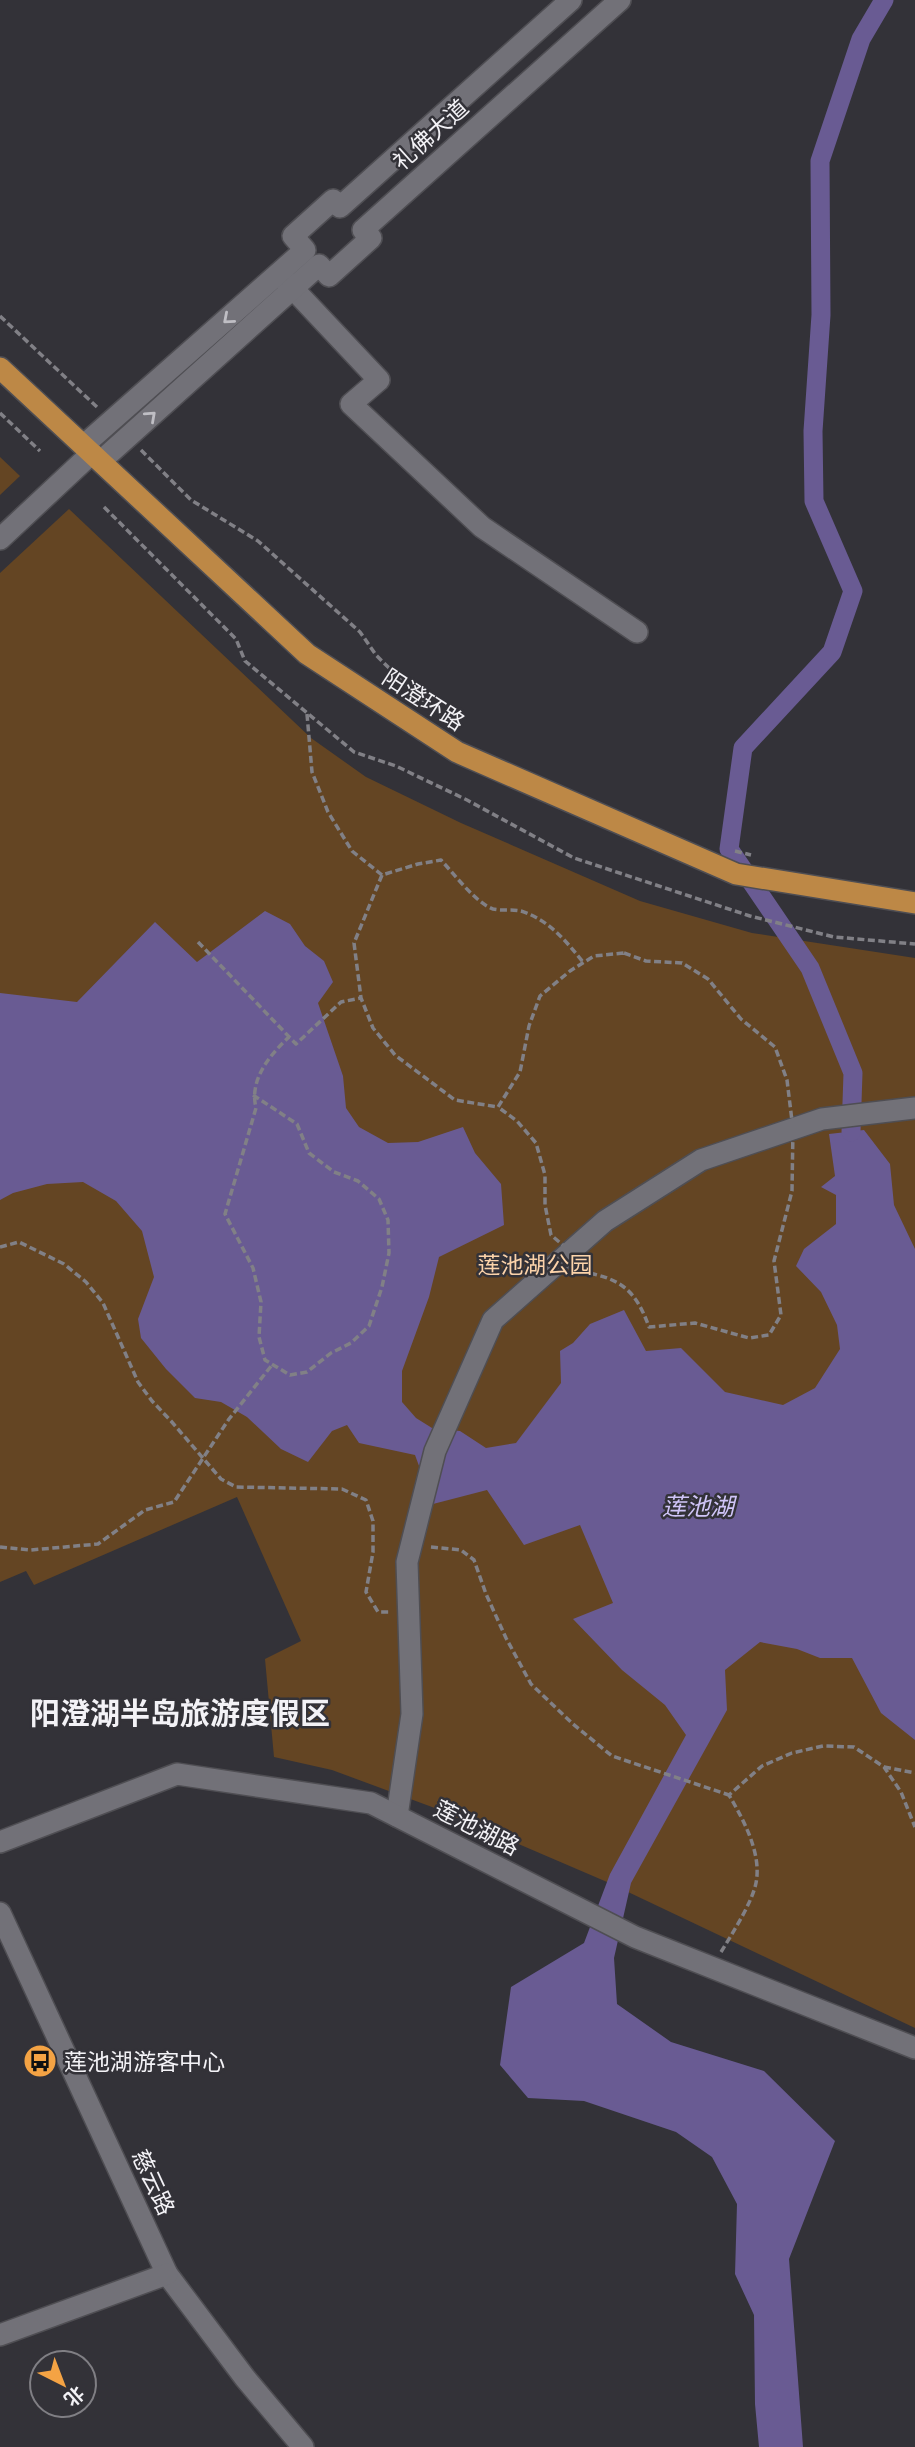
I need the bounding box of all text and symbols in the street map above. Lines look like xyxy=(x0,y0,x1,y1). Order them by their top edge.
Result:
street label: 礼佛大道 xyxy=(386,93,474,175)
one-way arrow xyxy=(223,311,236,323)
one-way arrow xyxy=(143,411,156,424)
street label: 阳澄环路 xyxy=(378,662,470,736)
park label: 莲池湖公园 xyxy=(478,1250,593,1278)
water label: 莲池湖 xyxy=(662,1491,738,1520)
district label: 阳澄湖半岛旅游度假区 xyxy=(30,1694,330,1730)
street label: 莲池湖路 xyxy=(430,1794,524,1860)
bus stop icon: 莲池湖游客中心 xyxy=(21,2042,59,2080)
place label: 莲池湖游客中心 xyxy=(64,2047,225,2075)
street label: 慈云路 xyxy=(127,2145,181,2219)
north arrow xyxy=(28,2349,98,2419)
text: 北 xyxy=(60,2382,89,2412)

